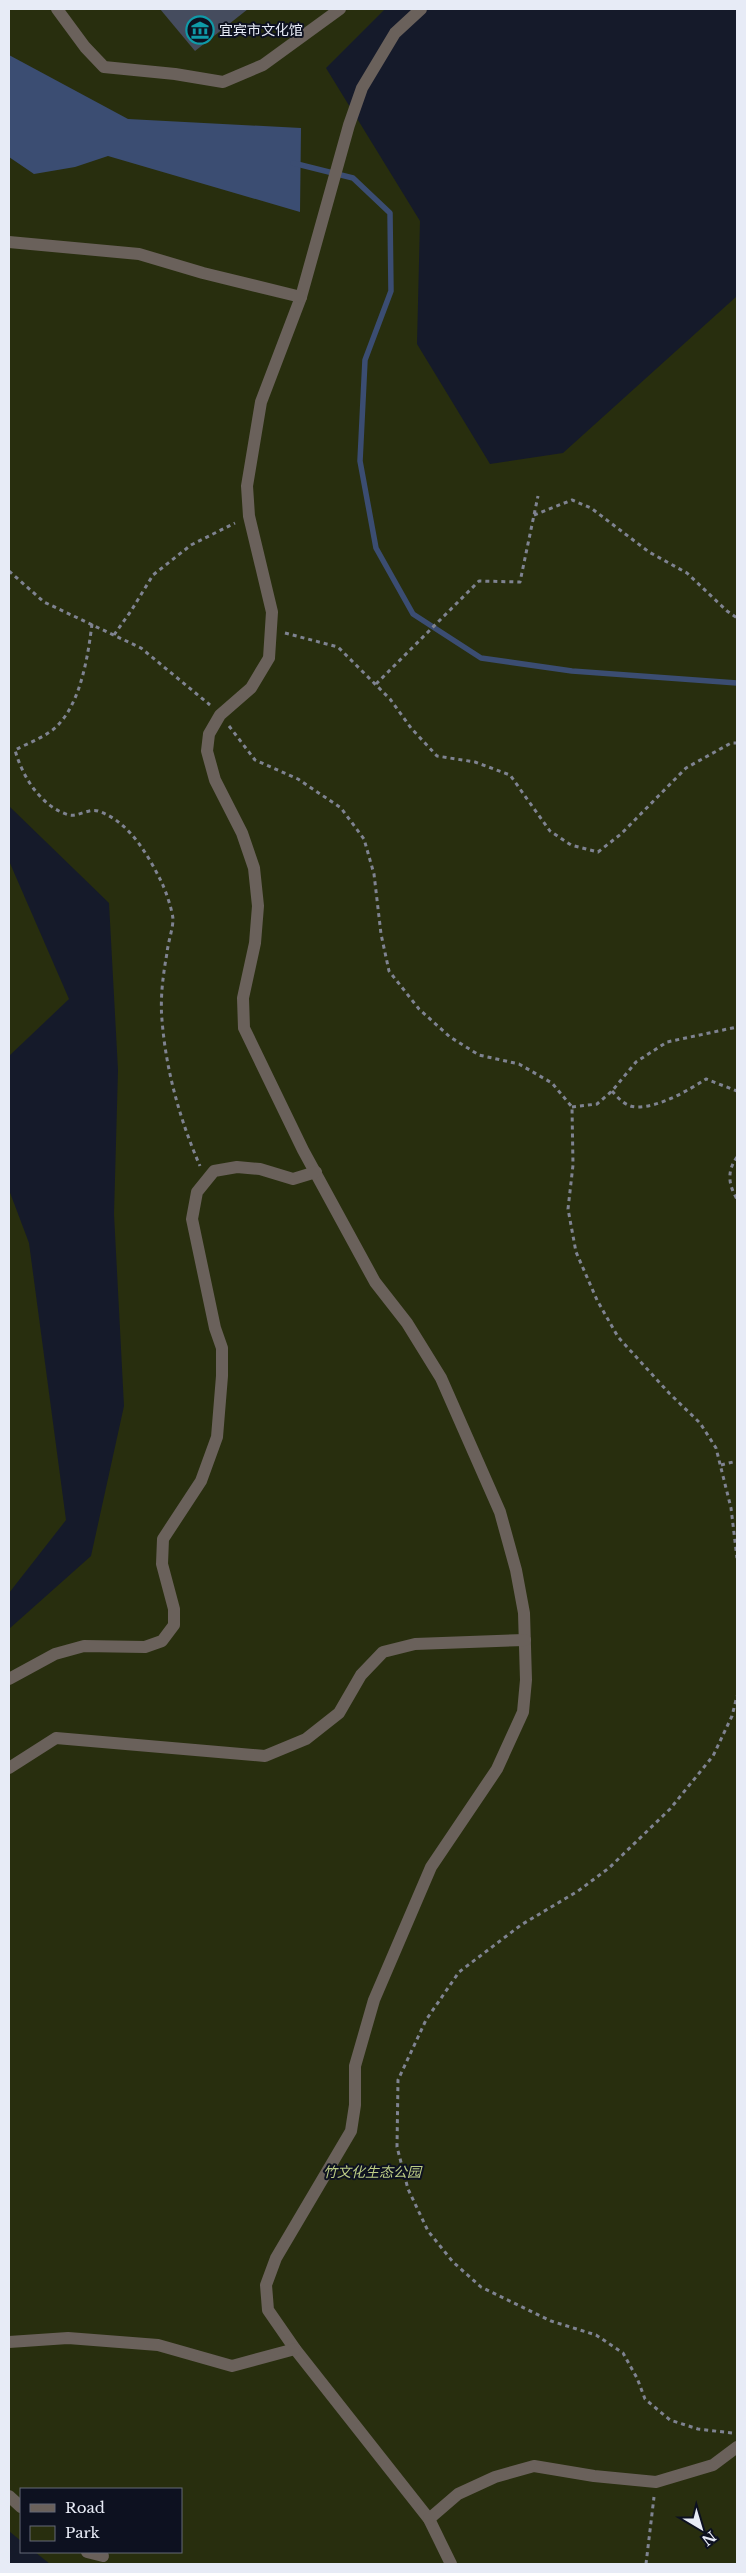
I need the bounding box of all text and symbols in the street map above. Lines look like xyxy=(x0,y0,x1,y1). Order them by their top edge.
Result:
museum icon: 宜宾市文化馆 xyxy=(185,15,215,45)
place label: 宜宾市文化馆 xyxy=(219,21,303,39)
park label: 竹文化生态公园 xyxy=(323,2163,423,2181)
legend xyxy=(20,2488,182,2553)
text: Road xyxy=(65,2498,105,2517)
north arrow xyxy=(676,2503,726,2553)
text: Park xyxy=(65,2523,101,2542)
text: N xyxy=(698,2527,720,2549)

